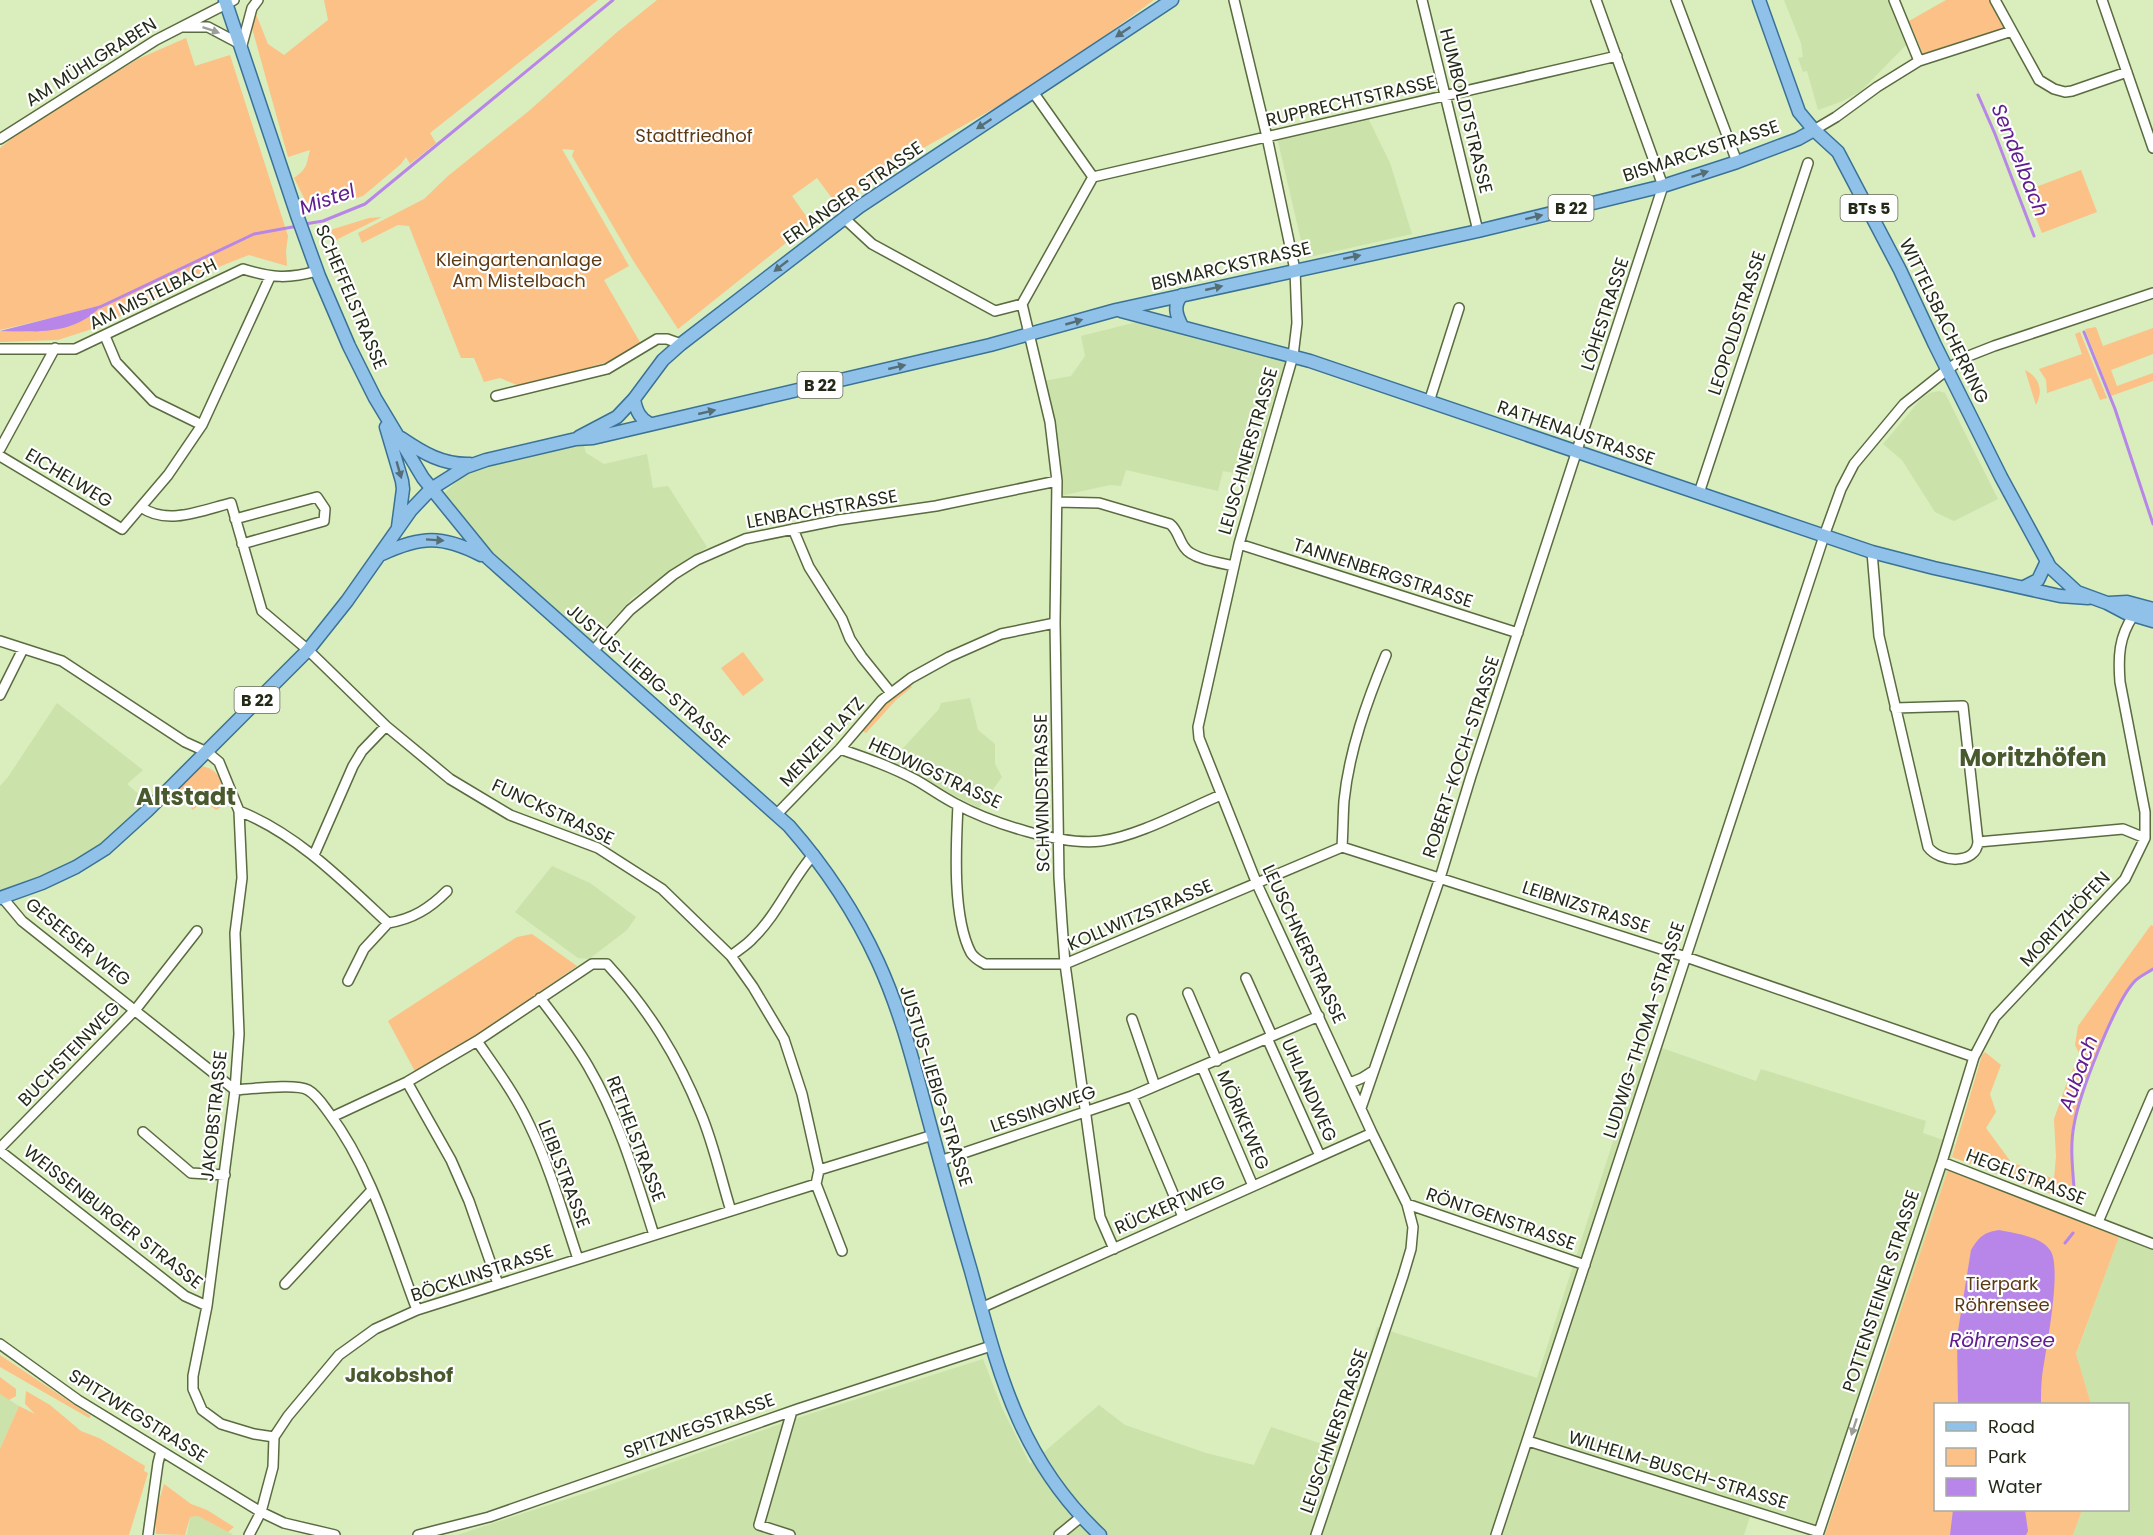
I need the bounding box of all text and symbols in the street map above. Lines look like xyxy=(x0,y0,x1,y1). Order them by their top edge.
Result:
street label: AM MÜHLGRABEN xyxy=(20,11,161,112)
one-way arrow xyxy=(202,26,220,35)
street label: HUMBOLDTSTRASSE xyxy=(1434,26,1499,196)
one-way arrow xyxy=(1115,27,1131,38)
street label: RUPPRECHTSTRASSE xyxy=(1263,69,1438,132)
water label: Sendelbach xyxy=(1985,99,2055,221)
street label: BISMARCKSTRASSE xyxy=(1619,113,1782,188)
one-way arrow xyxy=(977,118,993,130)
park label: Stadtfriedhof xyxy=(635,123,753,148)
street label: ERLANGER STRASSE xyxy=(778,135,928,250)
one-way arrow xyxy=(1691,169,1709,178)
water label: Mistel xyxy=(295,176,359,222)
road number: B 22 xyxy=(1548,195,1594,221)
road number: BTs 5 xyxy=(1840,195,1898,221)
one-way arrow xyxy=(1525,211,1544,221)
street label: SCHEFFELSTRASSE xyxy=(310,221,393,373)
street label: WITTELSBACHERRING xyxy=(1894,234,1995,408)
street label: BISMARCKSTRASSE xyxy=(1149,235,1313,296)
park label: Kleingartenanlage Am Mistelbach xyxy=(436,247,602,293)
street label: LEOPOLDSTRASSE xyxy=(1701,248,1772,398)
street label: AM MISTELBACH xyxy=(85,252,221,335)
one-way arrow xyxy=(1343,252,1362,262)
street label: LÖHESTRASSE xyxy=(1575,254,1635,374)
one-way arrow xyxy=(773,260,788,272)
one-way arrow xyxy=(1205,282,1224,292)
one-way arrow xyxy=(1065,317,1083,326)
one-way arrow xyxy=(888,362,907,371)
street label: LEUSCHNERSTRASSE xyxy=(1212,364,1283,537)
road number: B 22 xyxy=(798,372,842,398)
street label: RATHENAUSTRASSE xyxy=(1494,394,1658,471)
one-way arrow xyxy=(698,406,717,416)
street label: EICHELWEG xyxy=(21,442,118,513)
one-way arrow xyxy=(395,461,404,479)
street label: LENBACHSTRASSE xyxy=(744,483,899,534)
street label: TANNENBERGSTRASSE xyxy=(1290,532,1476,613)
one-way arrow xyxy=(426,535,445,545)
street label: JUSTUS-LIEBIG-STRASSE xyxy=(561,598,735,754)
street label: ROBERT-KOCH-STRASSE xyxy=(1416,653,1505,861)
road number: B 22 xyxy=(234,687,280,713)
street label: MENZELPLATZ xyxy=(774,691,870,792)
street label: SCHWINDSTRASSE xyxy=(1028,714,1055,872)
street label: HEDWIGSTRASSE xyxy=(865,731,1006,814)
district label: Moritzhöfen xyxy=(1959,741,2107,774)
street label: FUNCKSTRASSE xyxy=(488,772,618,851)
district label: Altstadt xyxy=(136,780,236,813)
street label: LEUSCHNERSTRASSE xyxy=(1257,860,1352,1027)
street label: MORITZHÖFEN xyxy=(2014,865,2115,972)
street label: KOLLWITZSTRASSE xyxy=(1063,873,1216,956)
street label: LEIBNIZSTRASSE xyxy=(1519,874,1653,939)
street label: GESEESER WEG xyxy=(20,891,136,992)
street label: LUDWIG-THOMA-STRASSE xyxy=(1597,918,1690,1141)
street label: JUSTUS-LIEBIG-STRASSE xyxy=(894,982,979,1190)
street label: BUCHSTEINWEG xyxy=(12,996,125,1112)
water label: Aubach xyxy=(2051,1031,2105,1116)
street label: UHLANDWEG xyxy=(1276,1034,1343,1145)
street label: JAKOBSTRASSE xyxy=(194,1049,233,1183)
street label: MÖRIKEWEG xyxy=(1211,1066,1276,1173)
street label: RETHELSTRASSE xyxy=(601,1072,672,1205)
street label: LESSINGWEG xyxy=(987,1079,1099,1138)
street label: LEIBLSTRASSE xyxy=(532,1116,597,1232)
street label: WEISSENBURGER STRASSE xyxy=(18,1139,208,1295)
street label: HEGELSTRASSE xyxy=(1963,1142,2090,1211)
street label: RÜCKERTWEG xyxy=(1111,1169,1229,1240)
street label: RÖNTGENSTRASSE xyxy=(1423,1181,1580,1256)
street label: POTTENSTEINER STRASSE xyxy=(1836,1187,1925,1395)
street label: BÖCKLINSTRASSE xyxy=(407,1238,556,1307)
park label: Tierpark Röhrensee xyxy=(1954,1271,2050,1317)
water label: Röhrensee xyxy=(1949,1326,2055,1354)
street label: LEUSCHNERSTRASSE xyxy=(1294,1345,1373,1517)
district label: Jakobshof xyxy=(345,1361,453,1389)
street label: SPITZWEGSTRASSE xyxy=(64,1363,213,1468)
street label: SPITZWEGSTRASSE xyxy=(620,1387,778,1465)
legend xyxy=(1934,1403,2129,1511)
text: Road xyxy=(1988,1414,2035,1439)
one-way arrow xyxy=(1849,1418,1858,1436)
street label: WILHELM-BUSCH-STRASSE xyxy=(1565,1424,1791,1515)
text: Park xyxy=(1988,1444,2027,1469)
text: Water xyxy=(1988,1474,2042,1499)

